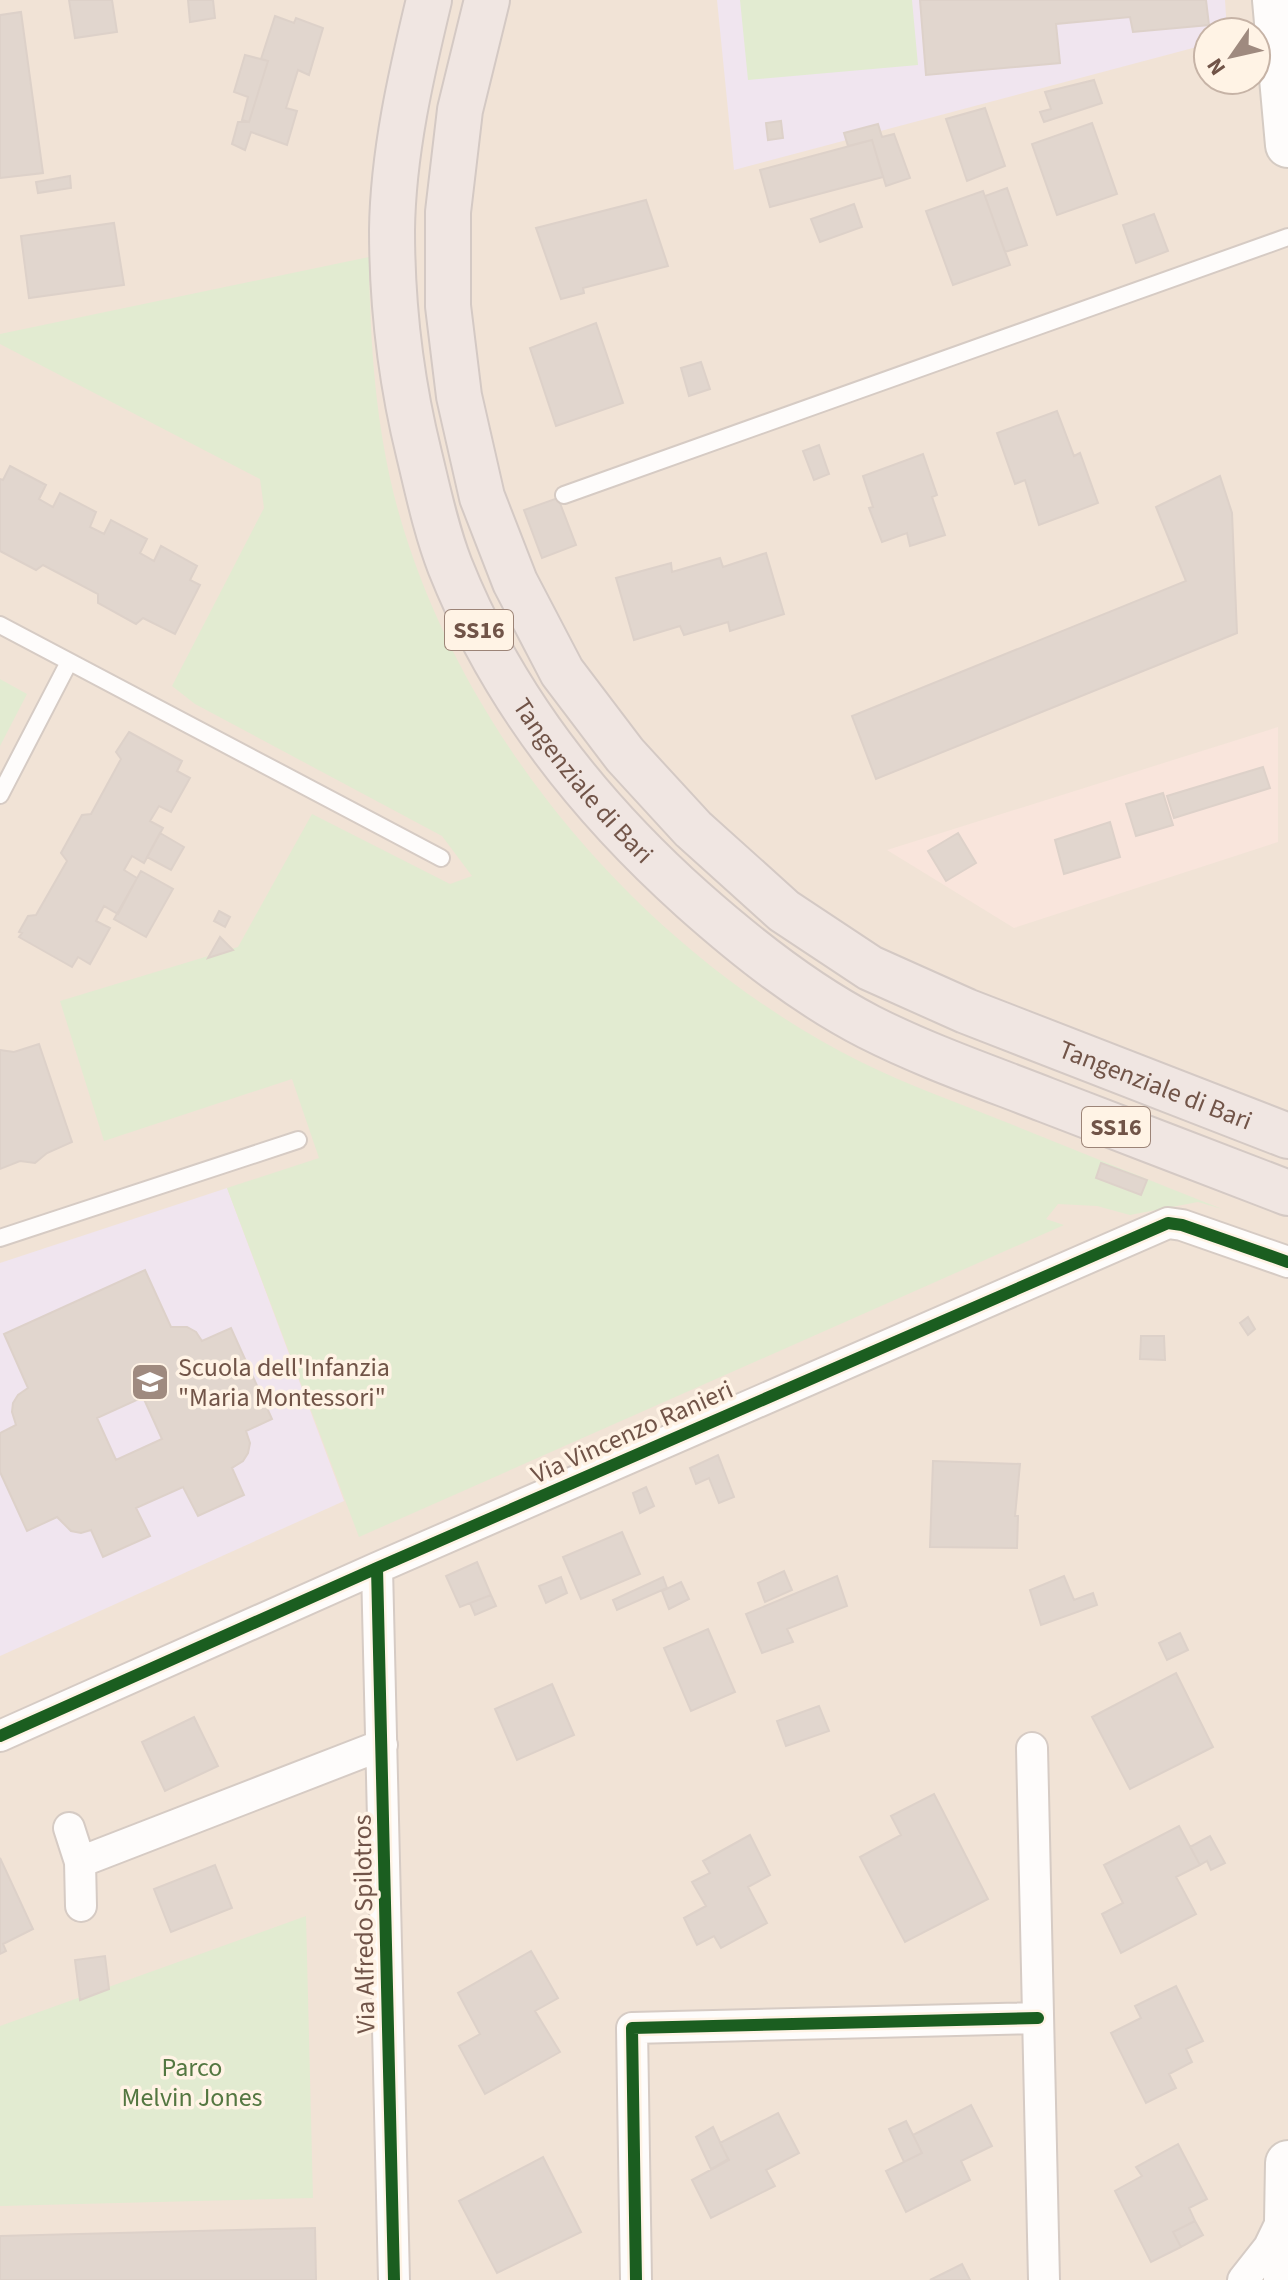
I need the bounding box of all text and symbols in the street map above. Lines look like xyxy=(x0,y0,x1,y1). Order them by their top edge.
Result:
north arrow xyxy=(1192,16,1272,96)
text: N xyxy=(1199,52,1234,82)
road number: SS16 xyxy=(445,610,513,650)
street label: Tangenziale di Bari xyxy=(504,691,662,872)
street label: Tangenziale di Bari xyxy=(1054,1030,1258,1139)
road number: SS16 xyxy=(1082,1107,1150,1147)
place label: Scuola dell'Infanzia "Maria Montessori" xyxy=(178,1349,390,1416)
school or university icon: Scuola dell'Infanzia "Maria Montessori" xyxy=(129,1361,171,1403)
street label: Via Vincenzo Ranieri xyxy=(525,1371,739,1493)
street label: Via Alfredo Spilotros xyxy=(344,1814,384,2034)
park label: Parco Melvin Jones xyxy=(122,2049,263,2116)

